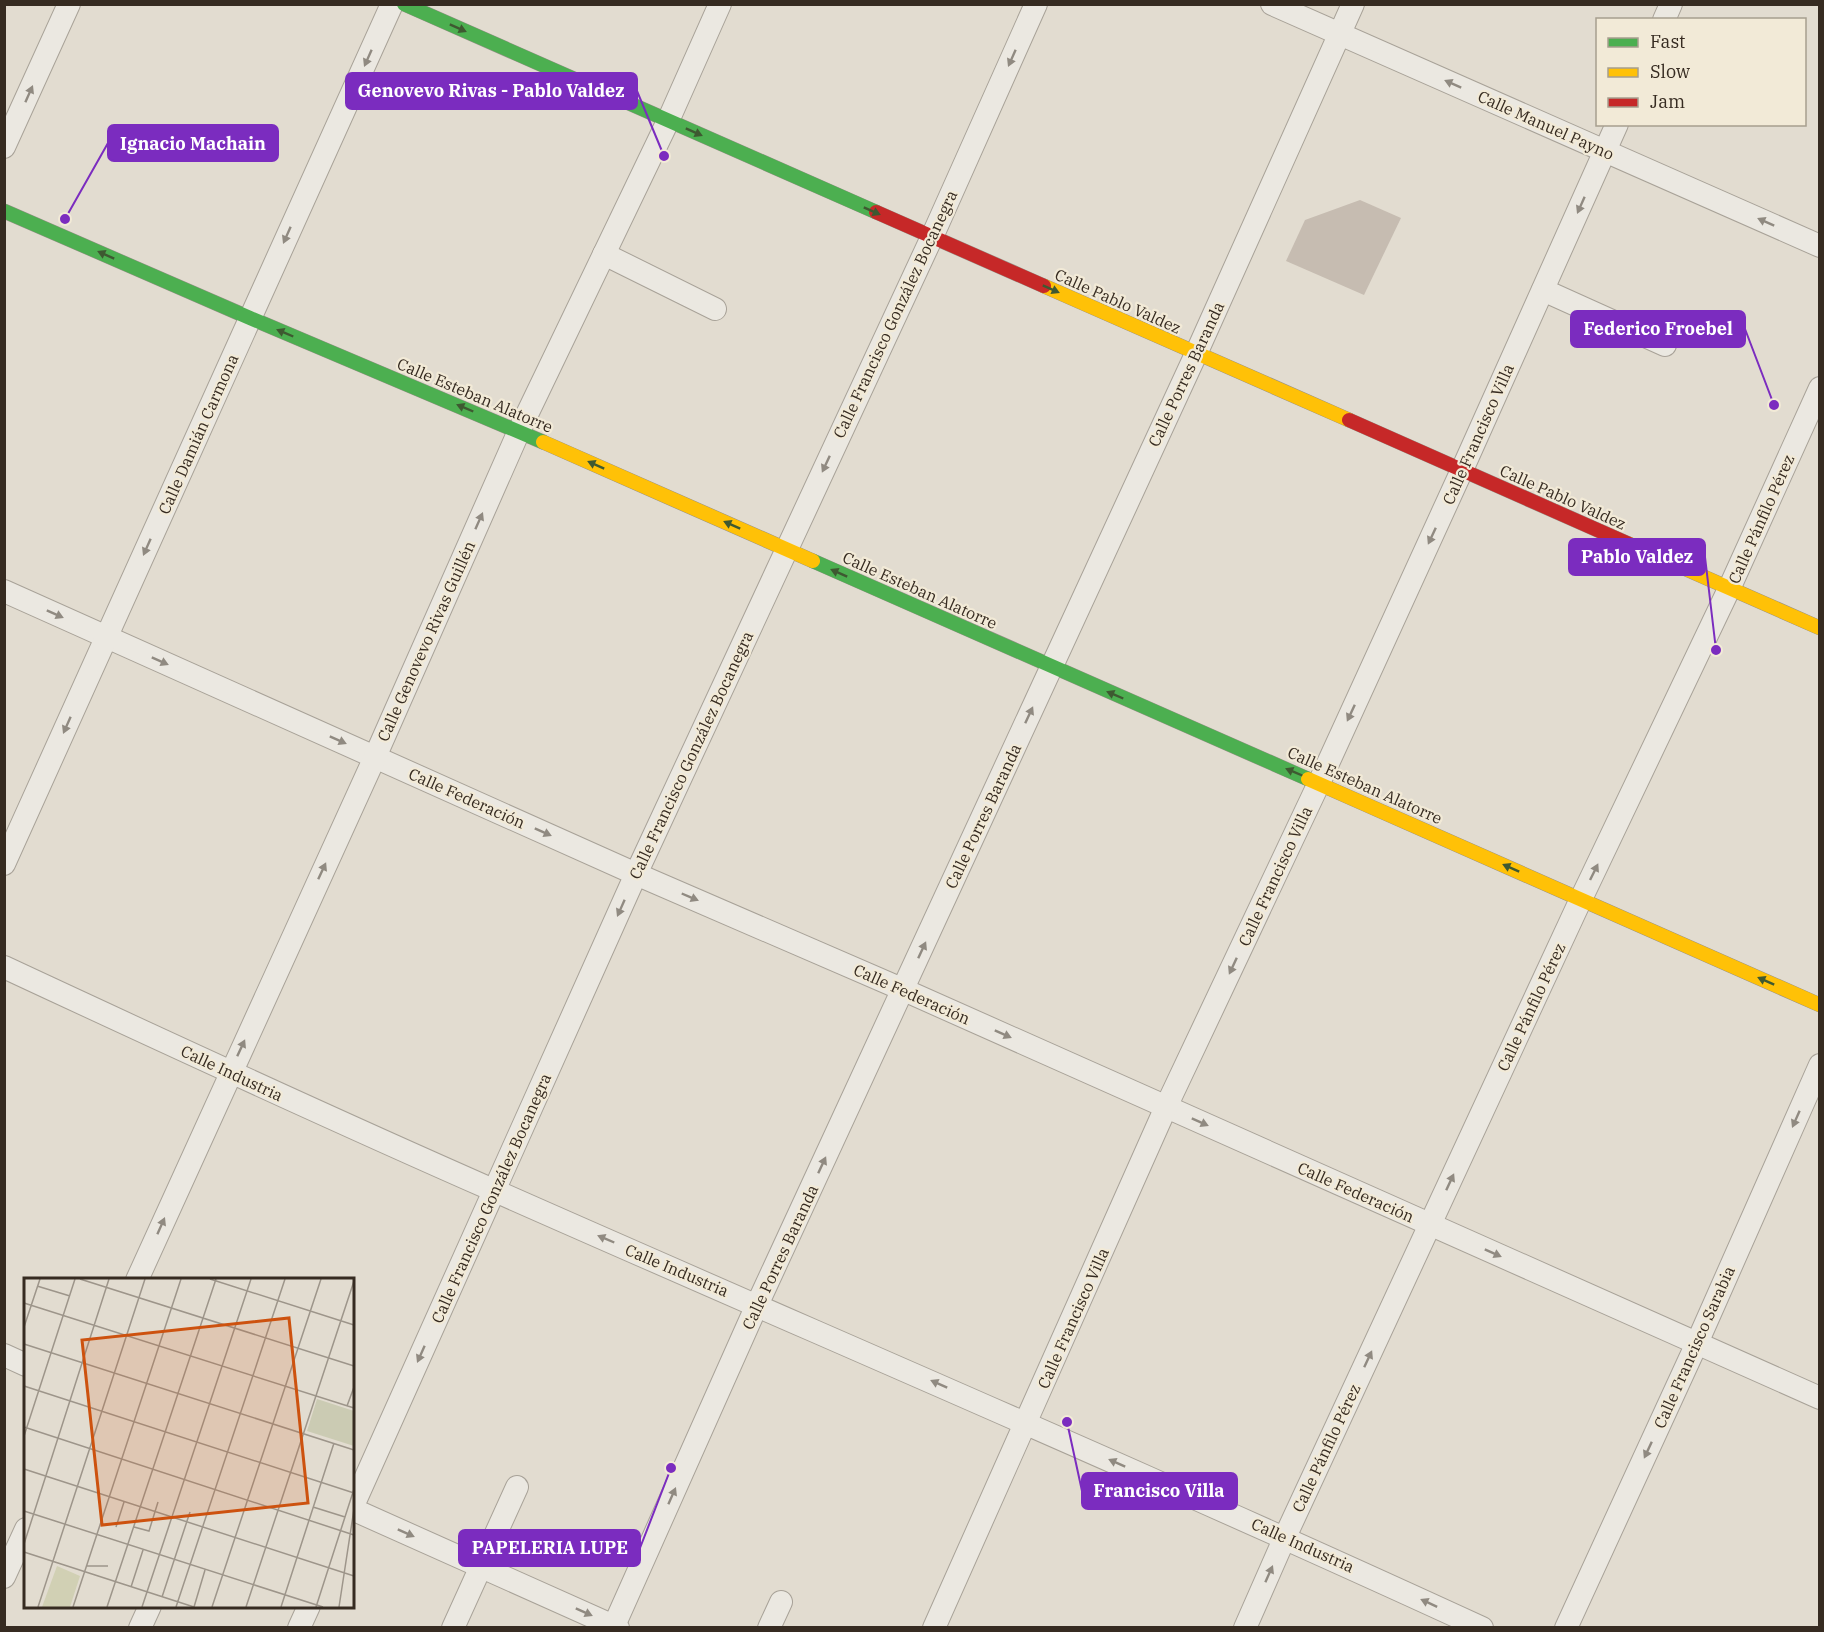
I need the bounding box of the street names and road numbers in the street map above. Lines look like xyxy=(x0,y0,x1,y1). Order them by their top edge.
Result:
street label: Calle Manuel Payno xyxy=(1475,86,1617,164)
street label: Calle Francisco González Bocanegra xyxy=(829,187,962,441)
street label: Calle Pablo Valdez xyxy=(1052,264,1184,338)
street label: Calle Porres Baranda xyxy=(1144,298,1229,450)
street label: Calle Damián Carmona xyxy=(154,351,242,517)
street label: Calle Esteban Alatorre xyxy=(394,353,556,437)
street label: Calle Francisco Villa xyxy=(1438,360,1518,508)
street label: Calle Pánfilo Pérez xyxy=(1724,451,1798,587)
street label: Calle Pablo Valdez xyxy=(1497,460,1629,534)
street label: Calle Genovevo Rivas Guillén xyxy=(373,538,479,744)
street label: Calle Esteban Alatorre xyxy=(840,547,1000,633)
street label: Calle Francisco González Bocanegra xyxy=(625,628,758,882)
street label: Calle Porres Baranda xyxy=(941,740,1026,892)
street label: Calle Esteban Alatorre xyxy=(1285,742,1445,828)
street label: Calle Federación xyxy=(406,763,528,833)
street label: Calle Francisco Villa xyxy=(1234,803,1316,949)
street label: Calle Pánfilo Pérez xyxy=(1493,940,1569,1074)
street label: Calle Federación xyxy=(851,959,973,1029)
street label: Calle Industria xyxy=(178,1041,287,1106)
street label: Calle Francisco González Bocanegra xyxy=(427,1070,555,1326)
street label: Calle Federación xyxy=(1295,1157,1417,1227)
street label: Calle Porres Baranda xyxy=(738,1181,823,1333)
street label: Calle Industria xyxy=(622,1239,732,1301)
street label: Calle Francisco Villa xyxy=(1033,1244,1113,1392)
street label: Calle Francisco Sarabia xyxy=(1649,1262,1739,1431)
street label: Calle Pánfilo Pérez xyxy=(1288,1381,1364,1515)
street label: Calle Industria xyxy=(1248,1513,1358,1577)

